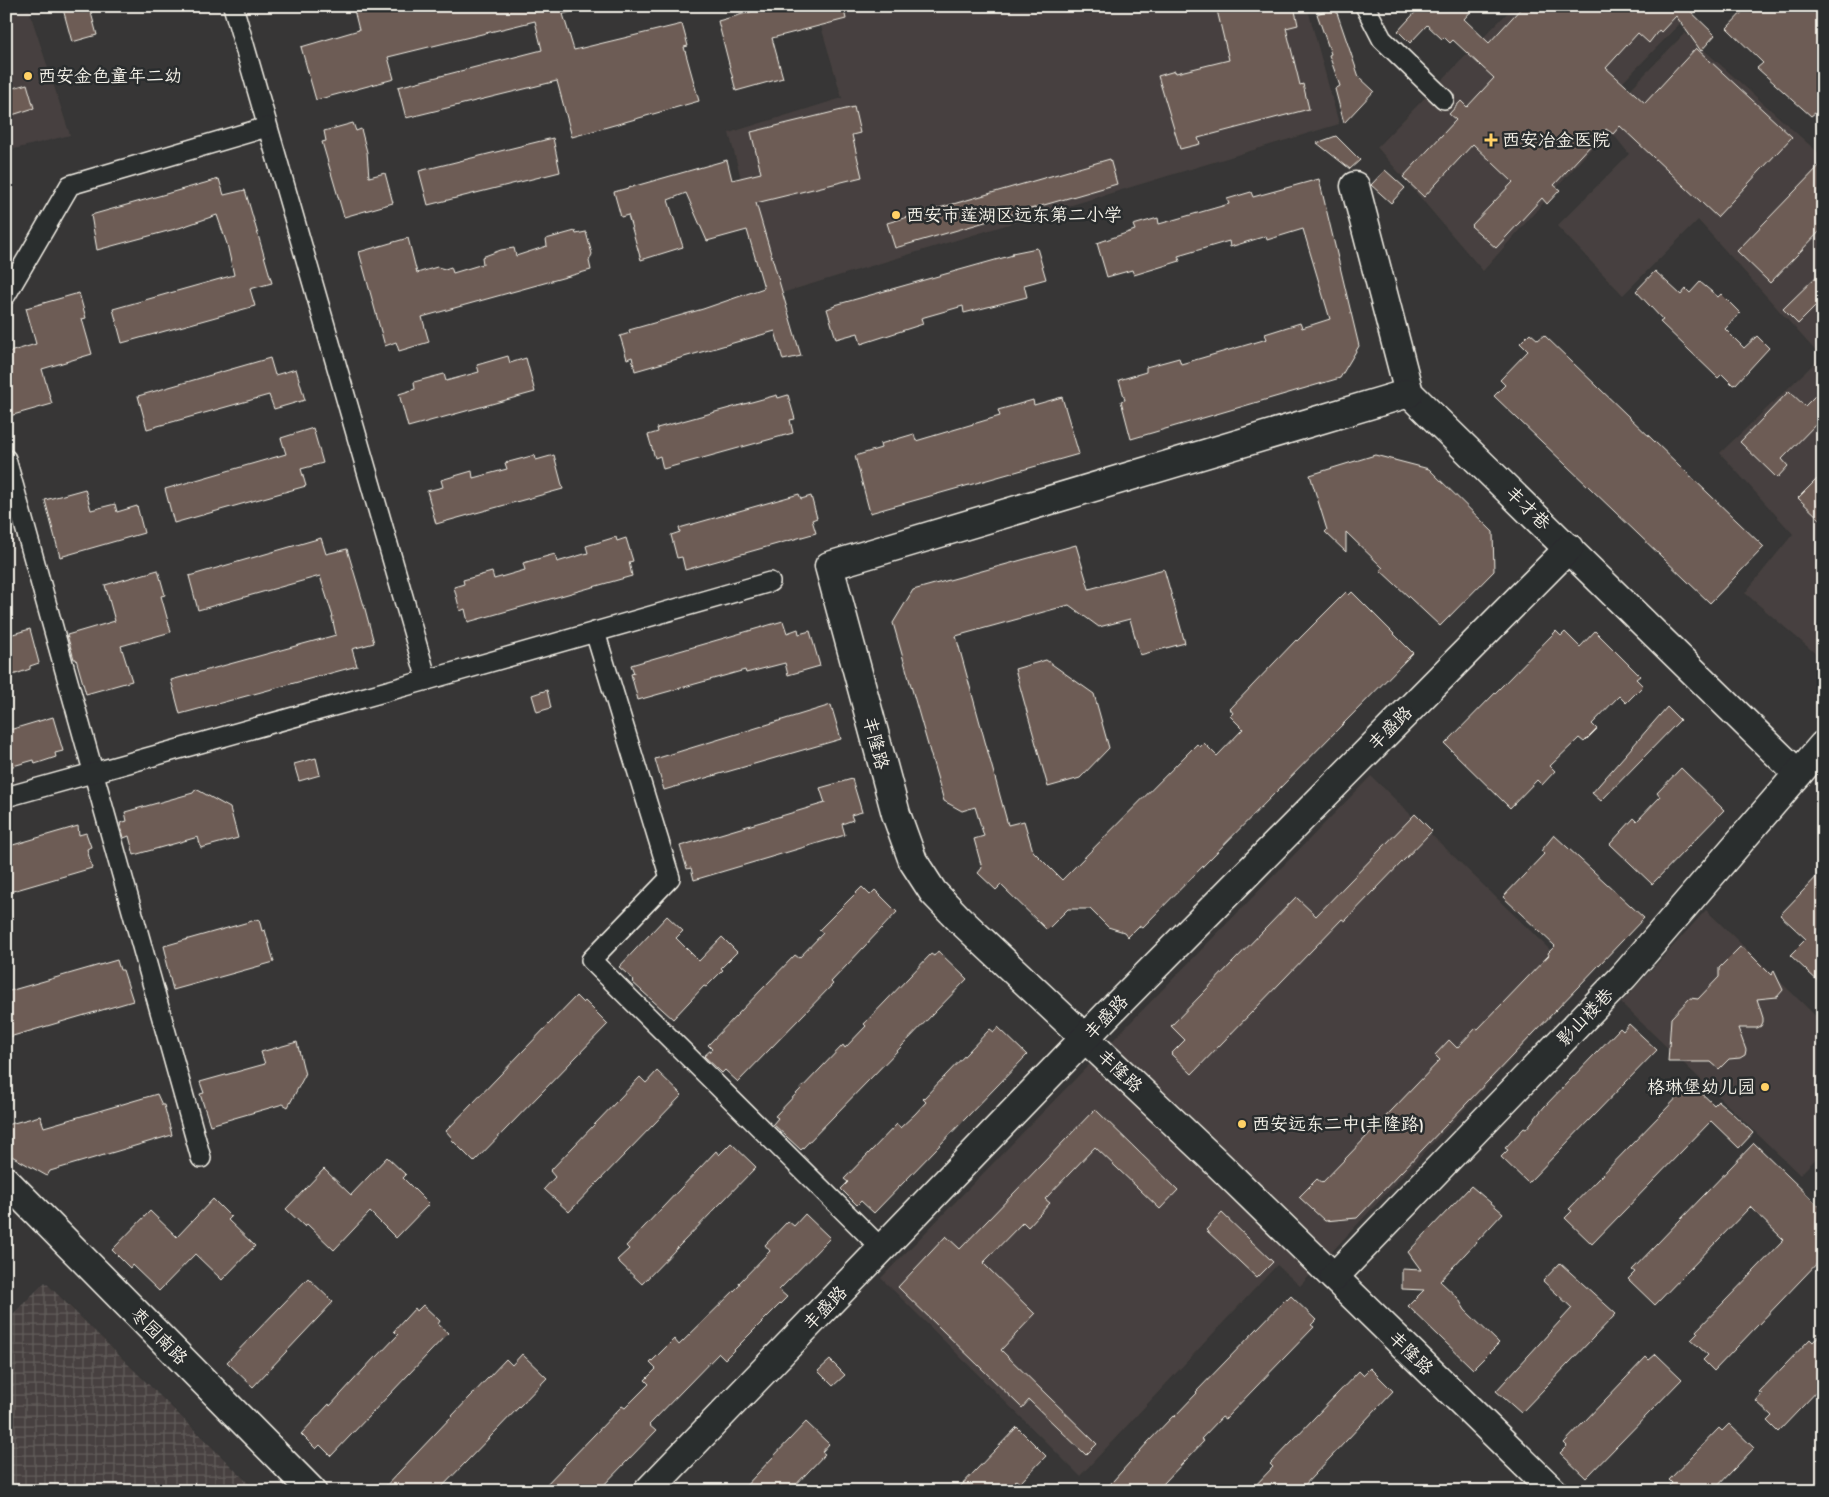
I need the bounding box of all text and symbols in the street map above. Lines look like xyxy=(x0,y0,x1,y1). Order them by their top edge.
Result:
place label: 西安金色童年二幼 xyxy=(38,67,182,89)
marker: 西安金色童年二幼 xyxy=(22,70,34,82)
place label: 西安冶金医院 xyxy=(1502,131,1610,153)
marker: 西安冶金医院 xyxy=(1484,133,1498,147)
place label: 西安市莲湖区远东第二小学 xyxy=(906,206,1122,228)
marker: 西安市莲湖区远东第二小学 xyxy=(890,209,902,221)
street label: 丰才巷 xyxy=(1500,483,1554,536)
street label: 丰盛路 xyxy=(1365,703,1418,756)
street label: 丰隆路 xyxy=(856,715,892,772)
street label: 影山楼巷 xyxy=(1554,985,1619,1052)
street label: 丰盛路 xyxy=(1081,991,1134,1045)
street label: 丰隆路 xyxy=(1091,1046,1146,1099)
place label: 格琳堡幼儿园 xyxy=(1647,1078,1755,1100)
marker: 格琳堡幼儿园 xyxy=(1759,1081,1771,1093)
place label: 西安远东二中(丰隆路) xyxy=(1252,1115,1424,1137)
marker: 西安远东二中(丰隆路) xyxy=(1236,1118,1248,1130)
street label: 丰盛路 xyxy=(800,1282,853,1336)
street label: 枣园南路 xyxy=(124,1304,191,1371)
street label: 丰隆路 xyxy=(1383,1328,1437,1381)

